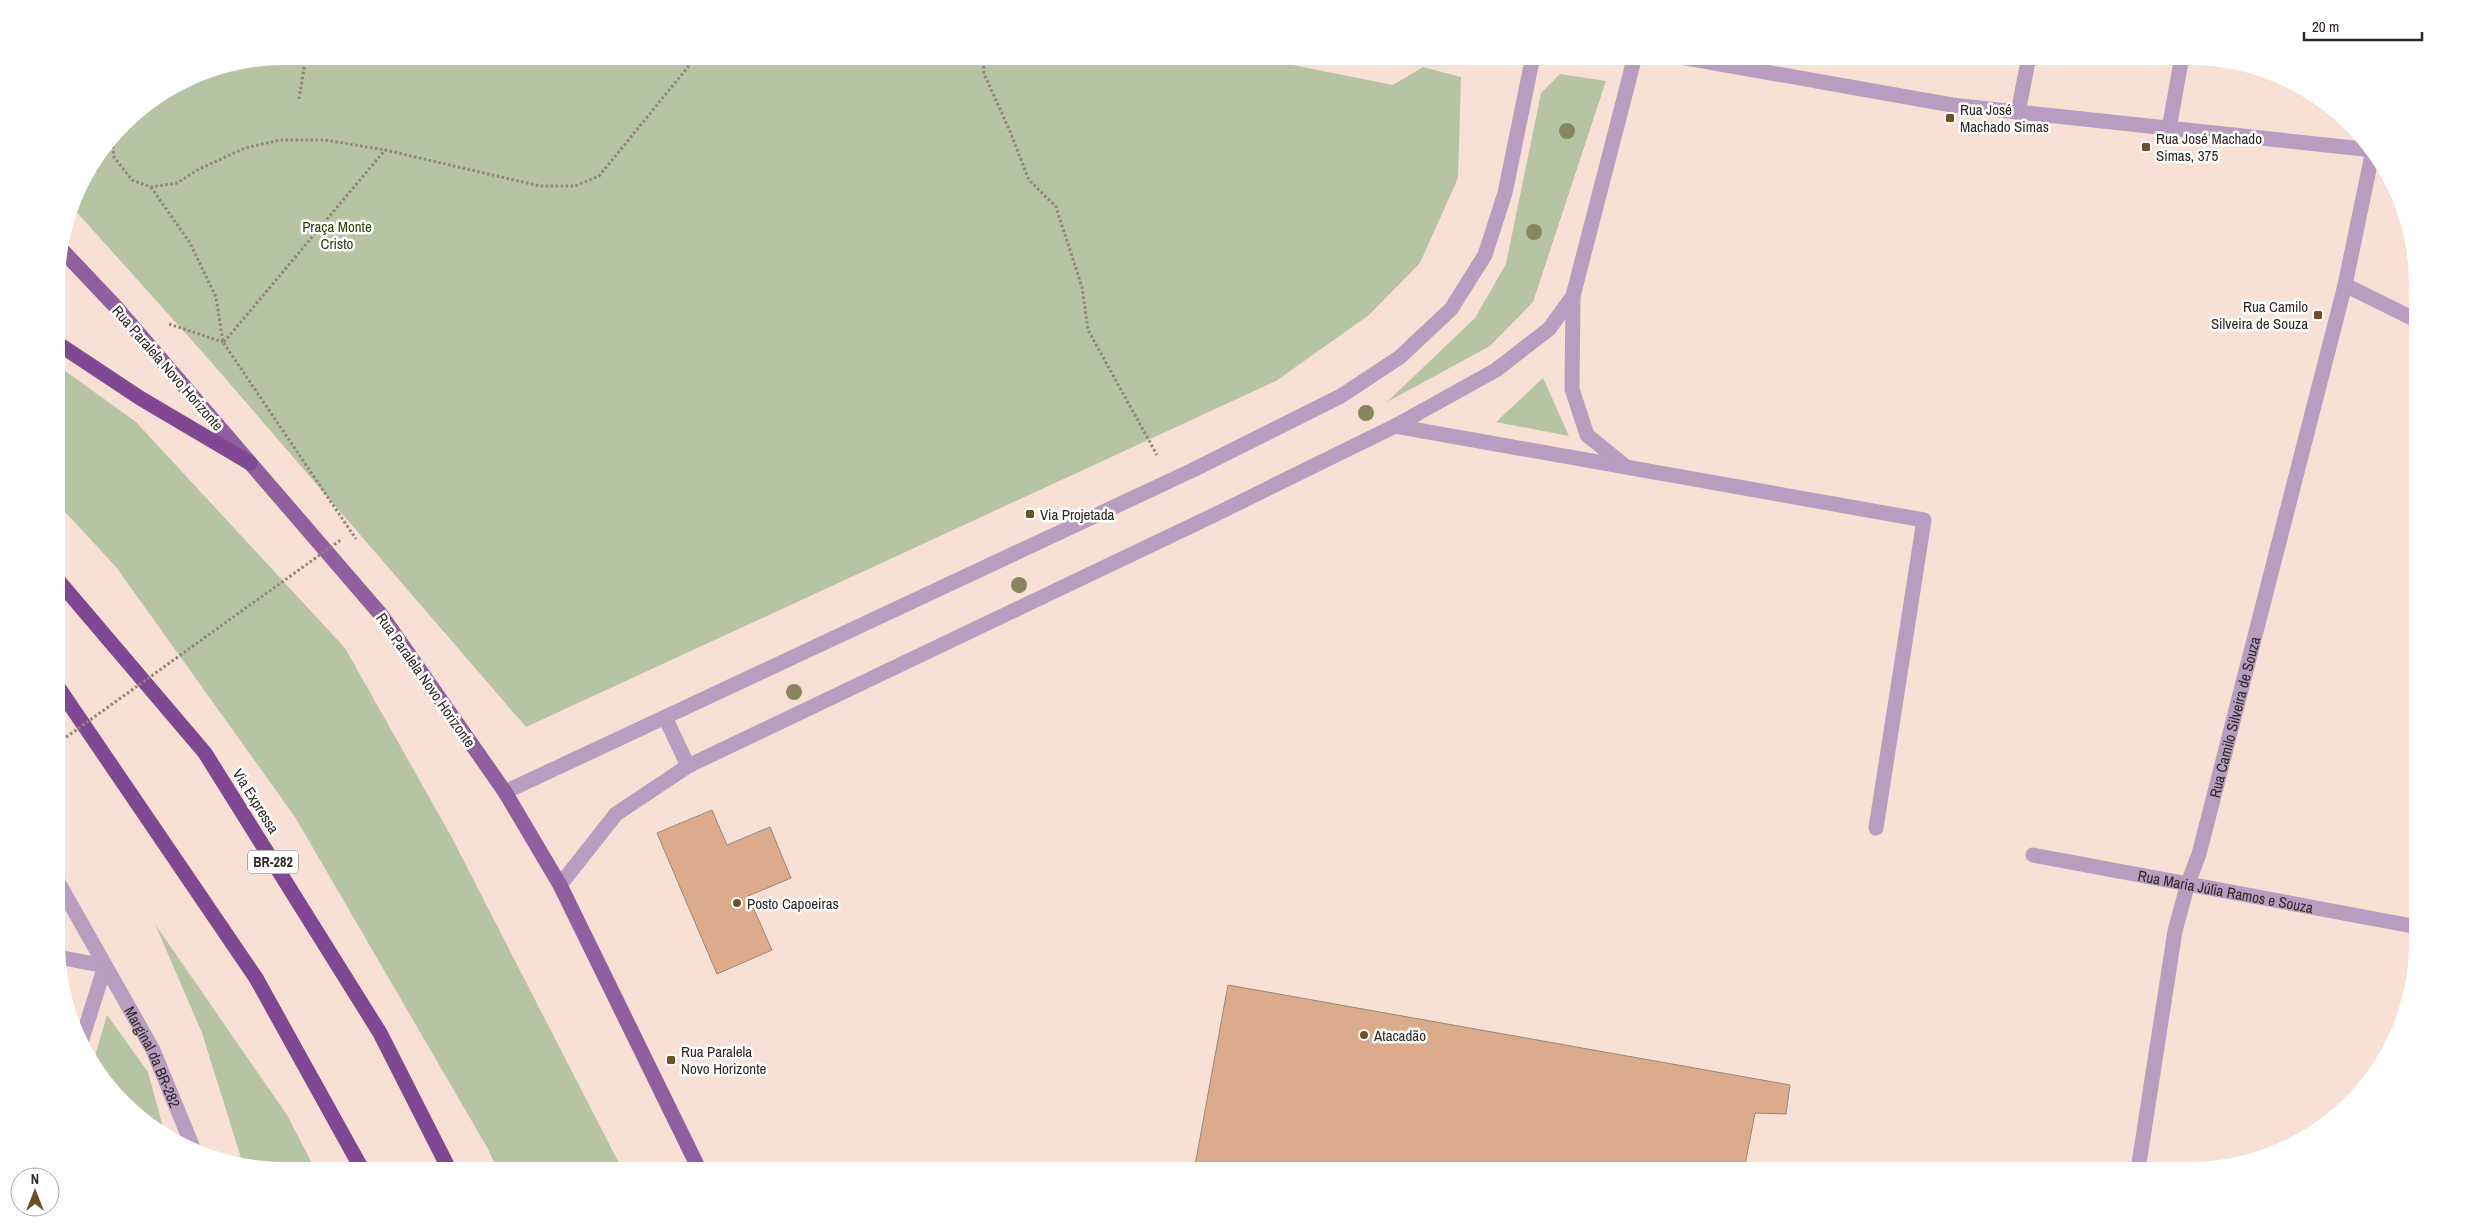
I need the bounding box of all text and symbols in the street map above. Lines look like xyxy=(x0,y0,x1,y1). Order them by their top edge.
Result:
scale bar xyxy=(2304,10,2422,42)
text: 20 m xyxy=(2312,16,2339,37)
place label: Rua José Machado Simas xyxy=(1960,99,2049,137)
marker: Rua José Machado Simas xyxy=(1944,112,1956,124)
place label: Rua José Machado Simas, 375 xyxy=(2156,128,2262,166)
marker: Rua José Machado Simas, 375 xyxy=(2140,141,2152,153)
park label: Praça Monte Cristo xyxy=(302,216,372,254)
place label: Rua Camilo Silveira de Souza xyxy=(2211,296,2308,334)
street label: Rua Paralela Novo Horizonte xyxy=(108,301,229,435)
marker: Rua Camilo Silveira de Souza xyxy=(2312,309,2324,321)
place label: Via Projetada xyxy=(1040,504,1114,525)
marker: Via Projetada xyxy=(1024,508,1036,520)
street label: Rua Paralela Novo Horizonte xyxy=(372,608,481,752)
street label: Rua Camilo Silveira de Souza xyxy=(2203,634,2265,800)
street label: Via Expressa xyxy=(228,765,284,838)
road number: BR-282 xyxy=(248,850,298,874)
street label: Rua Maria Júlia Ramos e Souza xyxy=(2136,864,2315,918)
place label: Posto Capoeiras xyxy=(747,893,839,914)
marker: Posto Capoeiras xyxy=(731,897,743,909)
street label: Marginal da BR-282 xyxy=(120,1002,186,1111)
place label: Atacadão xyxy=(1373,1025,1426,1046)
marker: Atacadão xyxy=(1358,1029,1370,1041)
place label: Rua Paralela Novo Horizonte xyxy=(681,1041,767,1079)
marker: Rua Paralela Novo Horizonte xyxy=(665,1054,677,1066)
north arrow xyxy=(10,1167,60,1217)
text: N xyxy=(31,1170,39,1188)

